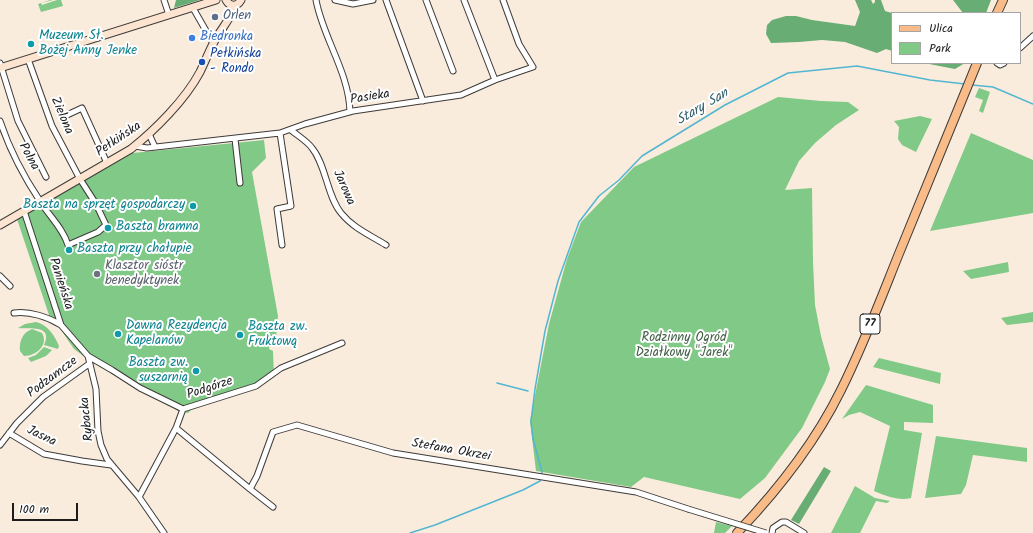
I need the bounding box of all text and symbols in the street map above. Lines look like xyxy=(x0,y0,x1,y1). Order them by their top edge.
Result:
place label: Orlen xyxy=(223,9,251,25)
marker: Orlen xyxy=(210,12,220,22)
legend xyxy=(891,12,1021,64)
text: Ulica xyxy=(929,19,953,38)
place label: Muzeum Sł. Bożej Anny Jenke xyxy=(39,29,137,60)
place label: Biedronka xyxy=(200,30,253,46)
marker: Biedronka xyxy=(187,33,197,43)
marker: Muzeum Sł. Bożej Anny Jenke xyxy=(26,39,36,49)
text: Park xyxy=(929,39,951,58)
place label: Pełkińska - Rondo xyxy=(210,47,261,78)
marker: Pełkińska - Rondo xyxy=(197,57,207,67)
water label: Stary San xyxy=(674,86,732,130)
street label: Pasieka xyxy=(349,87,391,109)
street label: Zielona xyxy=(46,95,76,137)
street label: Pełkińska xyxy=(93,119,145,161)
street label: Polna xyxy=(14,140,42,174)
street label: Jarowa xyxy=(328,168,358,208)
place label: Baszta na sprzęt gospodarczy xyxy=(23,198,185,214)
marker: Baszta na sprzęt gospodarczy xyxy=(188,201,198,211)
place label: Baszta bramna xyxy=(116,220,199,236)
marker: Baszta bramna xyxy=(103,223,113,233)
place label: Baszta przy chałupie xyxy=(77,242,191,258)
marker: Baszta przy chałupie xyxy=(64,245,74,255)
street label: Panieńska xyxy=(44,256,76,312)
place label: Klasztor sióstr benedyktynek xyxy=(105,259,183,290)
marker: Klasztor sióstr benedyktynek xyxy=(92,269,102,279)
road number: 77 xyxy=(860,314,880,334)
place label: Dawna Rezydencja Kapelanów xyxy=(126,319,227,350)
place label: Baszta zw. Fruktową xyxy=(248,320,308,351)
marker: Dawna Rezydencja Kapelanów xyxy=(113,329,123,339)
marker: Baszta zw. Fruktową xyxy=(235,330,245,340)
park label: Rodzinny Ogród Działkowy "Jarek" xyxy=(635,331,733,362)
street label: Podzamcze xyxy=(25,354,81,402)
place label: Baszta zw. suszarnią xyxy=(128,356,188,387)
marker: Baszta zw. suszarnią xyxy=(191,366,201,376)
street label: Podgórze xyxy=(185,374,235,404)
street label: Rybacka xyxy=(78,396,98,442)
street label: Jasna xyxy=(24,423,58,451)
street label: Stefana Okrzei xyxy=(410,436,492,466)
scale bar xyxy=(14,495,80,521)
text: 100 m xyxy=(19,500,49,519)

